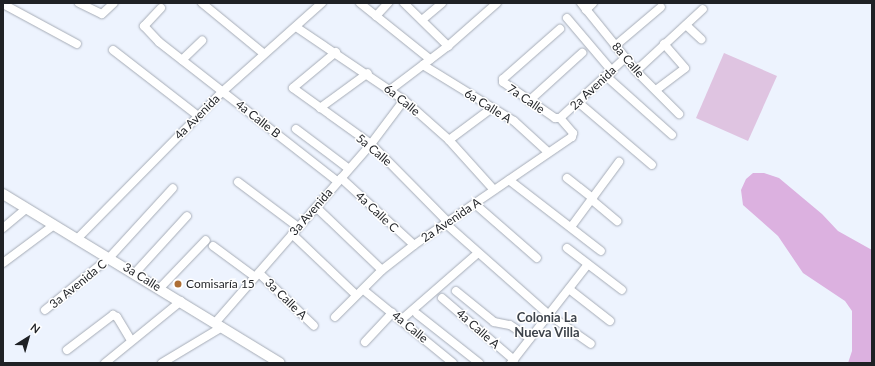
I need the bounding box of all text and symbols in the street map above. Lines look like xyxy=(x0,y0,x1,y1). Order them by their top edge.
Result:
street label: 8a Calle xyxy=(609,39,647,81)
street label: 2a Avenida xyxy=(567,63,619,113)
street label: 6a Calle xyxy=(381,81,423,119)
street label: 7a Calle xyxy=(505,81,547,117)
street label: 6a Calle A xyxy=(462,86,514,126)
street label: 4a Avenida xyxy=(171,91,223,143)
street label: 4a Calle B xyxy=(233,97,283,141)
street label: 5a Calle xyxy=(353,131,395,169)
street label: 3a Avenida xyxy=(286,185,336,239)
street label: 4a Calle C xyxy=(353,189,401,235)
street label: 2a Avenida A xyxy=(418,195,484,245)
street label: 3a Avenida C xyxy=(47,257,109,311)
street label: 3a Calle xyxy=(120,260,164,294)
street label: 3a Calle A xyxy=(262,275,310,323)
place label: Comisaría 15 xyxy=(186,277,255,291)
marker: Comisaría 15 xyxy=(173,279,183,289)
street label: 4a Calle A xyxy=(453,306,503,352)
street label: 4a Calle xyxy=(389,308,431,346)
district label: Colonia La Nueva Villa xyxy=(514,310,580,341)
north arrow xyxy=(8,318,48,358)
text: N xyxy=(28,320,43,336)

